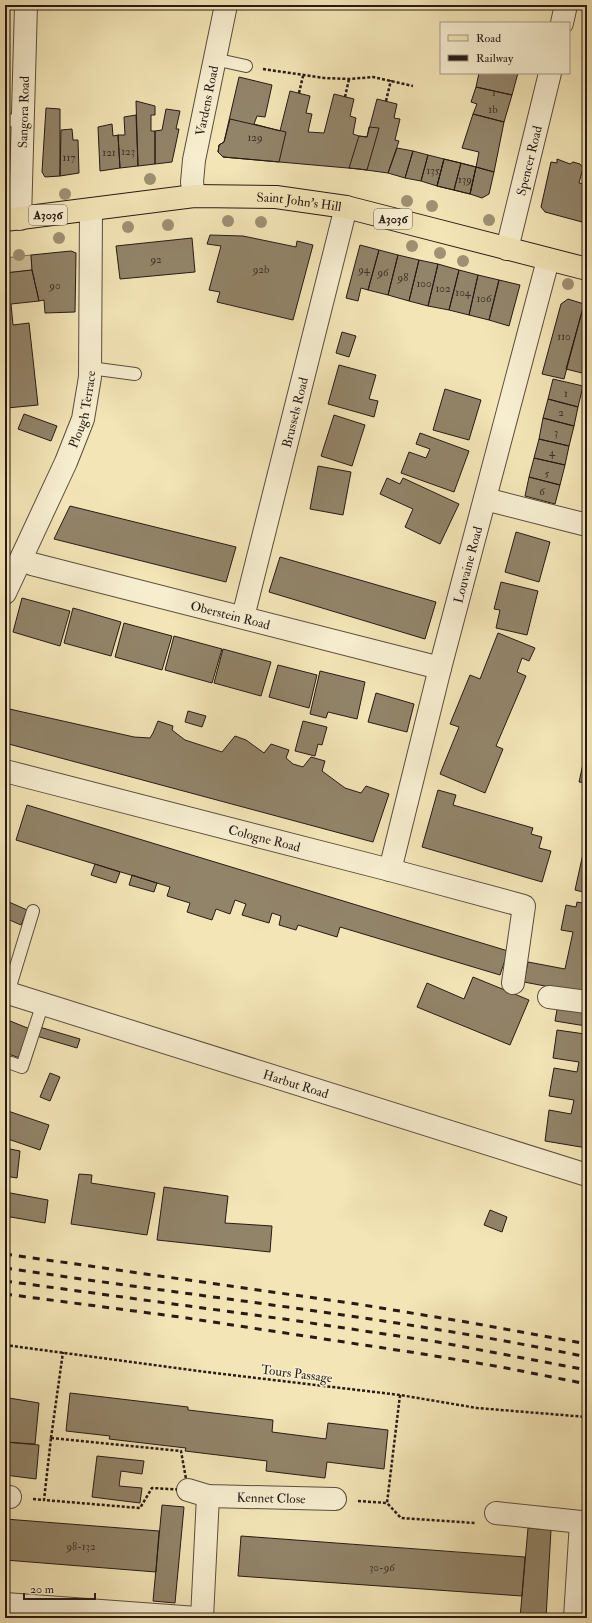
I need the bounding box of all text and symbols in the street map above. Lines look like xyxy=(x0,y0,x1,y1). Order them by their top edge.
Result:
legend xyxy=(440,22,570,74)
text: Road xyxy=(476,31,501,46)
text: Railway xyxy=(476,51,514,66)
street label: Vardens Road xyxy=(192,64,222,137)
street label: Sangora Road xyxy=(15,75,33,148)
house number: 1 xyxy=(492,86,496,99)
house number: 1b xyxy=(488,103,498,116)
street label: Spencer Road xyxy=(513,124,546,197)
house number: 129 xyxy=(247,131,263,144)
house number: 123 xyxy=(121,145,135,158)
house number: 121 xyxy=(102,146,116,159)
house number: 117 xyxy=(63,151,75,164)
house number: 135 xyxy=(427,164,440,177)
house number: 139 xyxy=(458,173,472,186)
street label: Saint John's Hill xyxy=(257,190,343,215)
road number: A3036 xyxy=(29,205,67,225)
road number: A3036 xyxy=(374,209,412,229)
house number: 92 xyxy=(149,253,162,266)
house number: 92b xyxy=(252,263,270,276)
house number: 94 xyxy=(357,263,371,276)
house number: 96 xyxy=(376,266,390,279)
house number: 98 xyxy=(397,271,408,284)
house number: 100 xyxy=(416,277,432,290)
house number: 90 xyxy=(48,279,61,292)
house number: 102 xyxy=(435,282,451,295)
house number: 104 xyxy=(455,286,472,299)
house number: 106 xyxy=(476,292,493,305)
house number: 110 xyxy=(557,330,571,343)
street label: Plough Terrace xyxy=(65,370,99,450)
street label: Brussels Road xyxy=(279,375,312,450)
house number: 1 xyxy=(564,387,568,400)
house number: 2 xyxy=(558,406,564,419)
house number: 3 xyxy=(554,426,558,439)
house number: 4 xyxy=(549,446,556,459)
house number: 5 xyxy=(545,467,550,480)
house number: 6 xyxy=(539,485,546,498)
street label: Louvaine Road xyxy=(450,524,486,605)
street label: Oberstein Road xyxy=(189,598,272,634)
street label: Cologne Road xyxy=(227,822,303,856)
street label: Harbut Road xyxy=(261,1067,331,1102)
street label: Tours Passage xyxy=(260,1362,334,1386)
street label: Kennet Close xyxy=(236,1490,306,1507)
house number: 98-132 xyxy=(65,1540,96,1553)
house number: 30-96 xyxy=(369,1561,396,1574)
scale bar xyxy=(24,1575,95,1601)
text: 20 m xyxy=(30,1582,55,1597)

